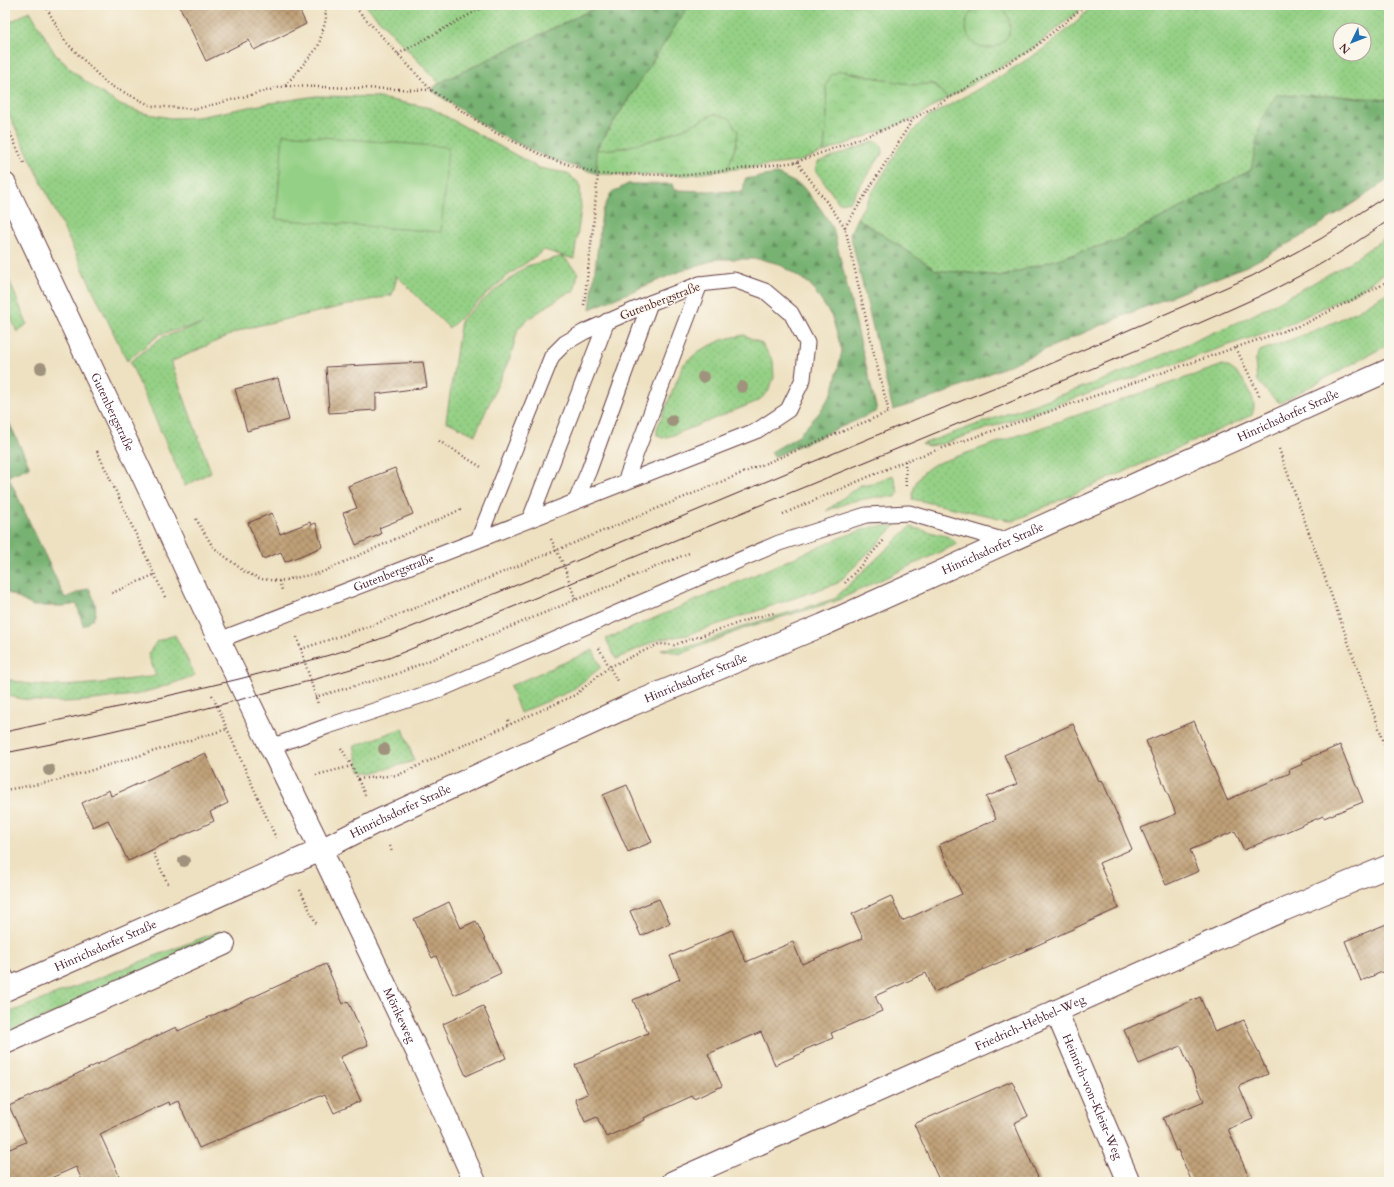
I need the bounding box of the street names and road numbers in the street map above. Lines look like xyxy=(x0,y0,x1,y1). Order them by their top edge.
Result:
street label: Gutenbergstraße xyxy=(617,278,703,324)
street label: Gutenbergstraße xyxy=(87,370,138,454)
street label: Hinrichsdorfer Straße xyxy=(1235,386,1342,445)
street label: Hinrichsdorfer Straße xyxy=(939,519,1046,578)
street label: Gutenbergstraße xyxy=(351,550,436,595)
street label: Hinrichsdorfer Straße xyxy=(642,649,750,707)
street label: Hinrichsdorfer Straße xyxy=(347,781,454,842)
street label: Hinrichsdorfer Straße xyxy=(52,916,159,975)
street label: Mörikeweg xyxy=(380,985,420,1046)
street label: Friedrich-Hebbel-Weg xyxy=(972,991,1088,1054)
street label: Heinrich-von-Kleist-Weg xyxy=(1059,1031,1126,1162)

